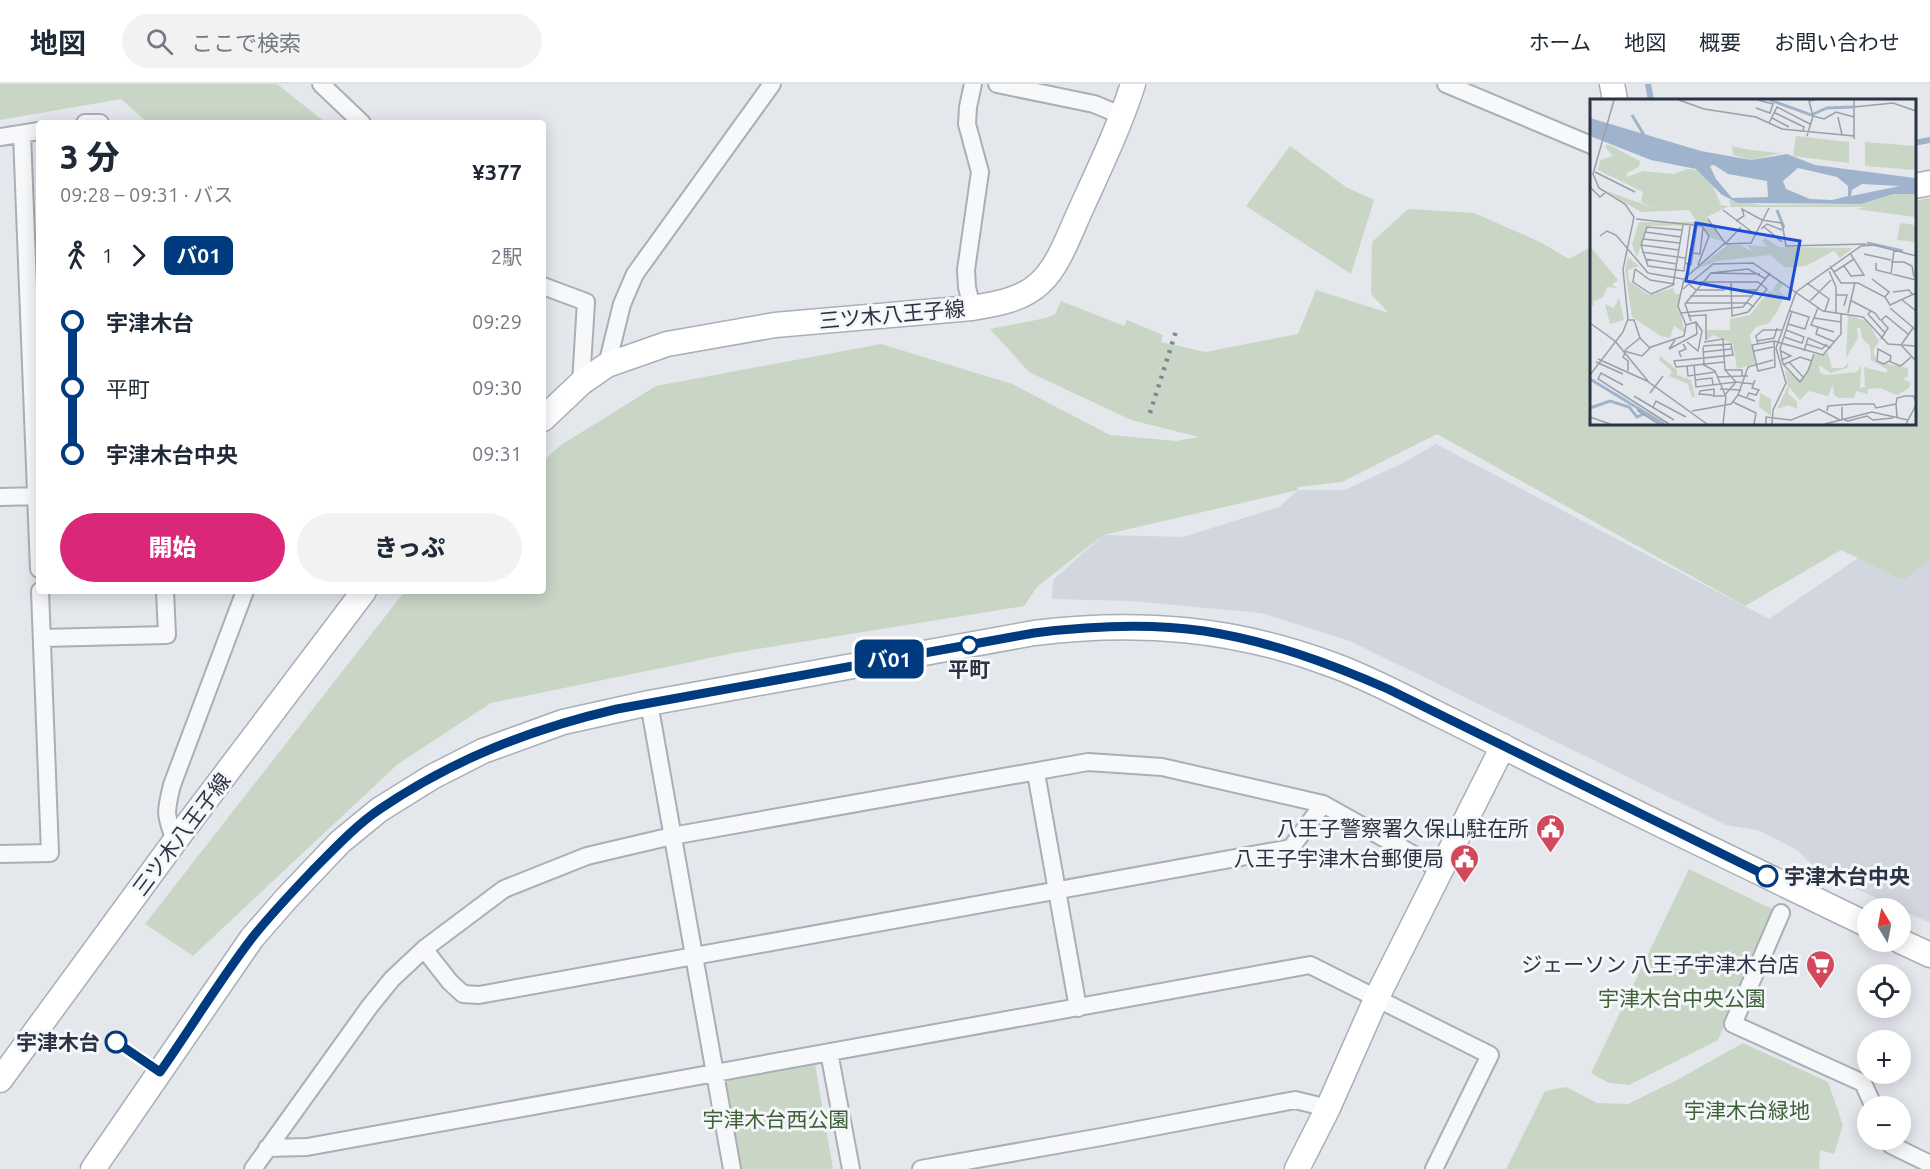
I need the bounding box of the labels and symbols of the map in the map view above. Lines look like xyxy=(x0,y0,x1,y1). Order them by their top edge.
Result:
inset map xyxy=(1590,99,1915,424)
street label: 三ツ木八王子線 xyxy=(818,296,966,332)
marker: 平町 xyxy=(960,636,978,654)
line badge: バ01 xyxy=(854,640,924,678)
place label: 平町 xyxy=(948,657,990,681)
street label: 三ツ木八王子線 xyxy=(127,768,235,900)
public building icon: 八王子警察署久保山駐在所 xyxy=(1534,812,1566,854)
place label: 八王子警察署久保山駐在所 xyxy=(1277,816,1529,840)
public building icon: 八王子宇津木台郵便局 xyxy=(1449,842,1481,884)
place label: 八王子宇津木台郵便局 xyxy=(1234,846,1444,870)
place label: 宇津木台中央 xyxy=(1784,864,1910,888)
marker: 宇津木台中央 xyxy=(1756,865,1778,887)
north arrow xyxy=(1857,898,1911,952)
supermarket icon: ジェーソン 八王子宇津木台店 xyxy=(1804,948,1836,990)
place label: ジェーソン 八王子宇津木台店 xyxy=(1521,952,1799,976)
park label: 宇津木台中央公園 xyxy=(1598,986,1766,1010)
place label: 宇津木台 xyxy=(16,1030,100,1054)
marker: 宇津木台 xyxy=(105,1031,127,1053)
park label: 宇津木台緑地 xyxy=(1684,1098,1810,1122)
park label: 宇津木台西公園 xyxy=(703,1107,850,1131)

